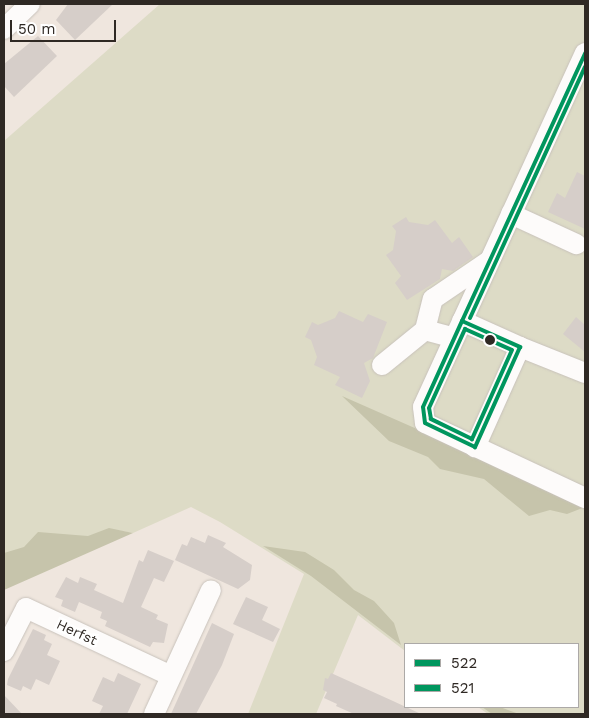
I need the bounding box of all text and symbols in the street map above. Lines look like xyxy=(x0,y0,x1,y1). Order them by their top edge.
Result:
scale bar xyxy=(12,10,119,42)
text: 50 m xyxy=(18,20,55,38)
unlabelled marker xyxy=(485,335,495,345)
street label: Herfst xyxy=(54,615,100,649)
legend xyxy=(404,643,579,708)
text: 522 xyxy=(451,654,477,672)
text: 521 xyxy=(451,679,474,697)

